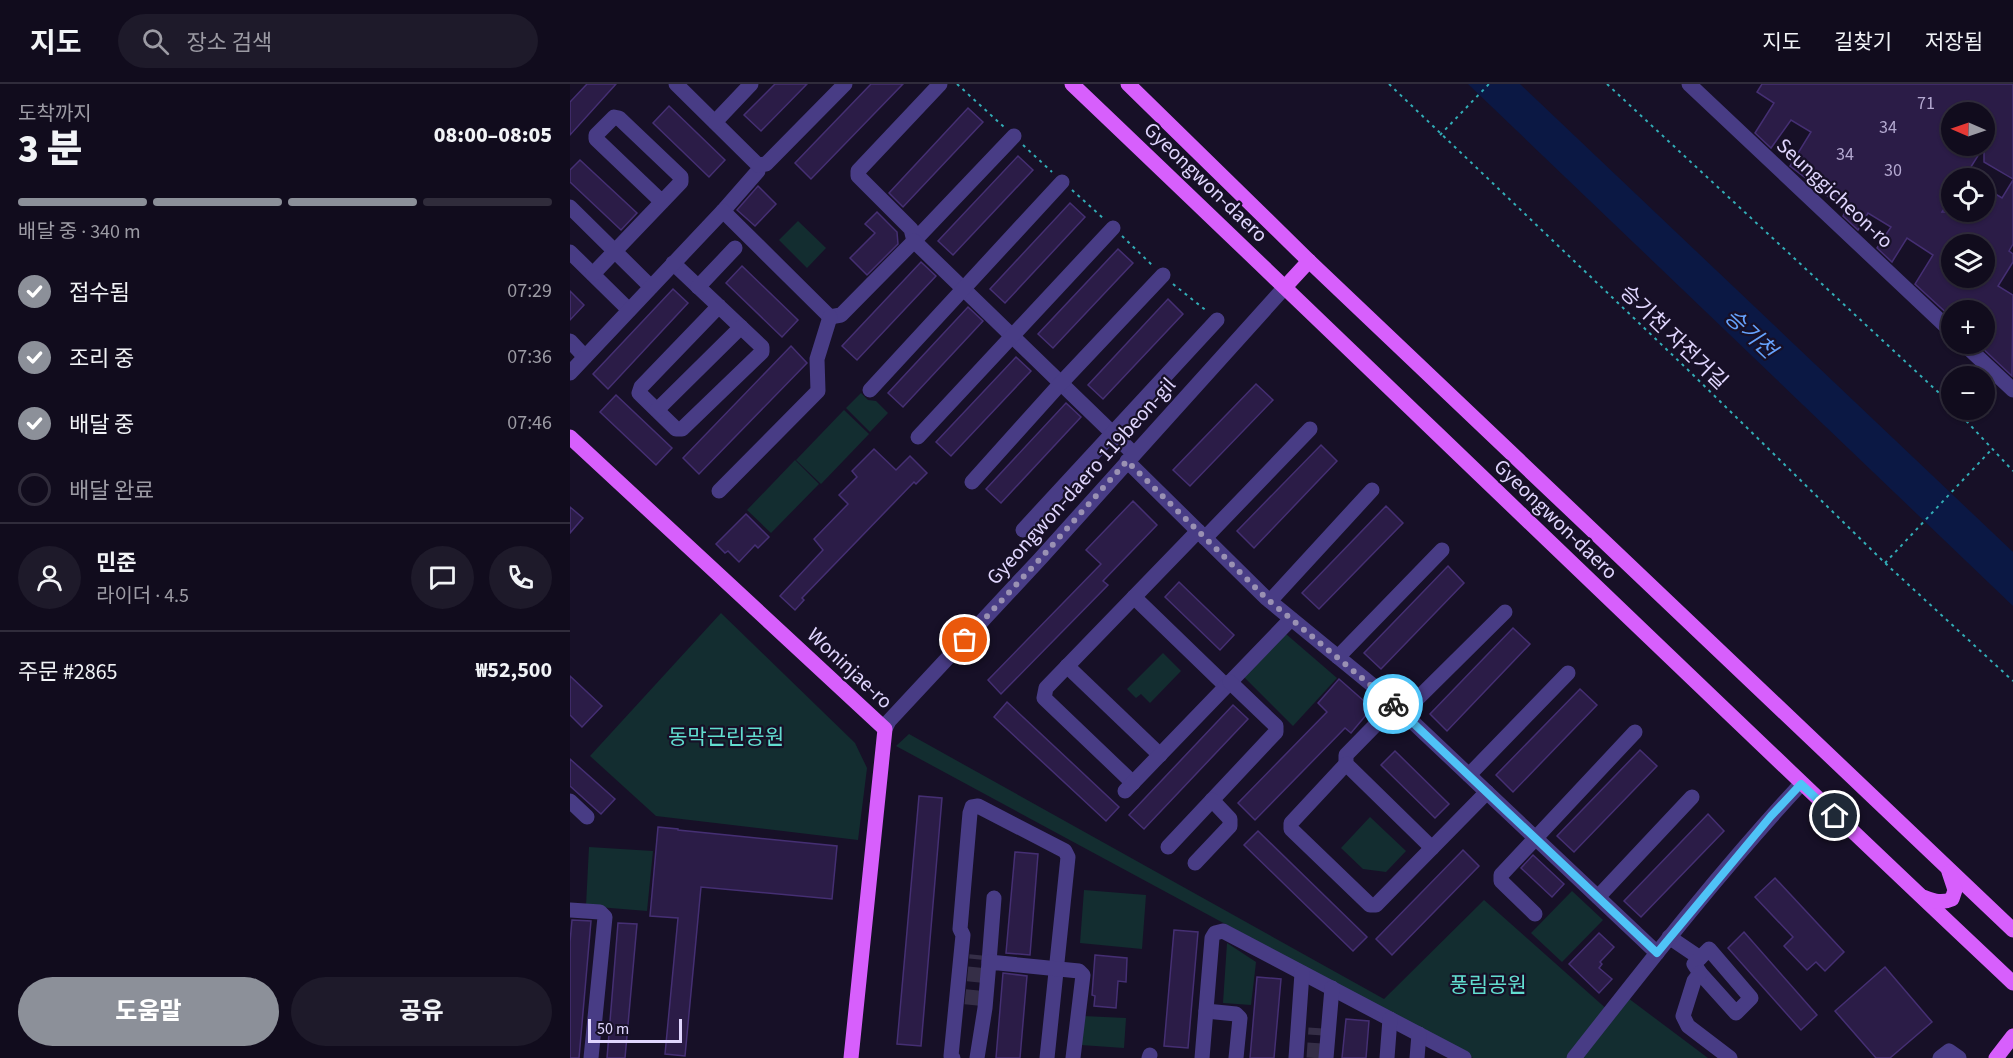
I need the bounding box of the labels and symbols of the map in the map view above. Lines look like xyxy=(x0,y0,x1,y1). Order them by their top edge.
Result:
house number: 71 xyxy=(1917,91,1935,116)
north arrow xyxy=(1941,102,1995,156)
street label: Gyeongwon-daero xyxy=(1137,115,1275,249)
house number: 34 xyxy=(1879,115,1897,140)
street label: Seunggicheon-ro xyxy=(1770,131,1900,255)
house number: 34 xyxy=(1836,142,1854,167)
house number: 30 xyxy=(1884,158,1902,183)
street label: 승기천 자전거길 xyxy=(1613,278,1735,396)
water label: 승기천 xyxy=(1717,301,1785,368)
street label: Gyeongwon-daero 119beon-gil xyxy=(979,371,1183,591)
street label: Gyeongwon-daero xyxy=(1487,452,1625,586)
pin xyxy=(939,614,990,665)
street label: Woninjae-ro xyxy=(800,620,900,716)
courier xyxy=(1363,674,1423,734)
park label: 동막근린공원 xyxy=(668,722,784,752)
pin xyxy=(1809,790,1860,841)
park label: 풍림공원 xyxy=(1449,970,1527,1000)
scale bar xyxy=(588,1016,682,1044)

